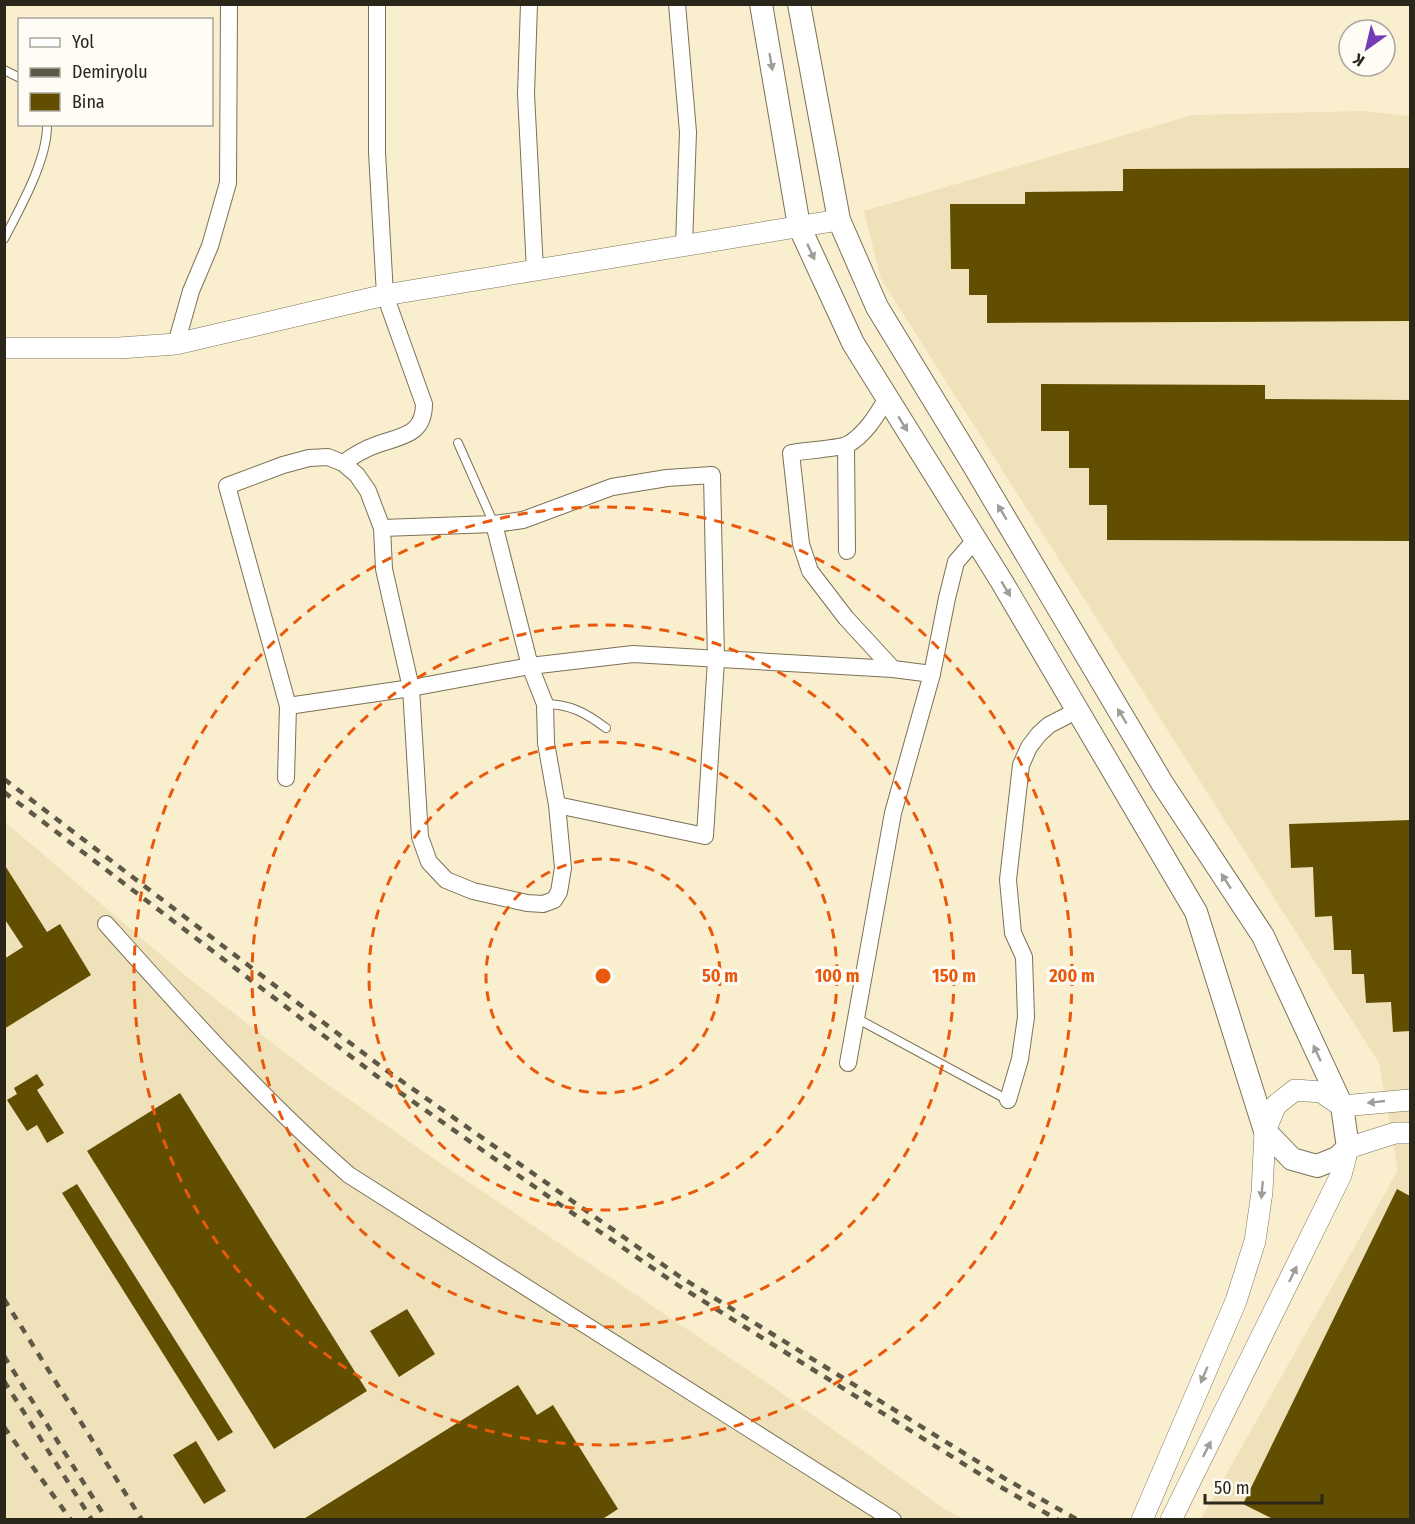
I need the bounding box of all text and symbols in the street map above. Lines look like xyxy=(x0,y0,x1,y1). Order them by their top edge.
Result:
legend xyxy=(18,18,213,126)
north arrow xyxy=(1337,18,1397,78)
text: Yol xyxy=(72,31,94,53)
text: K xyxy=(1349,49,1368,70)
one-way arrow xyxy=(767,53,776,72)
text: Demiryolu xyxy=(72,61,148,83)
text: Bina xyxy=(72,91,105,113)
one-way arrow xyxy=(806,244,815,261)
one-way arrow xyxy=(897,416,908,432)
one-way arrow xyxy=(996,504,1007,520)
one-way arrow xyxy=(1001,581,1011,598)
one-way arrow xyxy=(1117,708,1128,724)
one-way arrow xyxy=(1221,873,1232,889)
text: 50 m xyxy=(702,965,738,987)
text: 100 m xyxy=(815,965,859,987)
text: 150 m xyxy=(932,965,976,987)
text: 200 m xyxy=(1048,965,1095,987)
centre of rings xyxy=(593,966,613,986)
one-way arrow xyxy=(1313,1045,1322,1062)
one-way arrow xyxy=(1367,1097,1386,1107)
one-way arrow xyxy=(1257,1180,1267,1199)
one-way arrow xyxy=(1289,1265,1298,1282)
one-way arrow xyxy=(1199,1366,1209,1384)
one-way arrow xyxy=(1203,1440,1212,1457)
scale bar xyxy=(1205,1467,1322,1505)
text: 50 m xyxy=(1214,1477,1250,1499)

